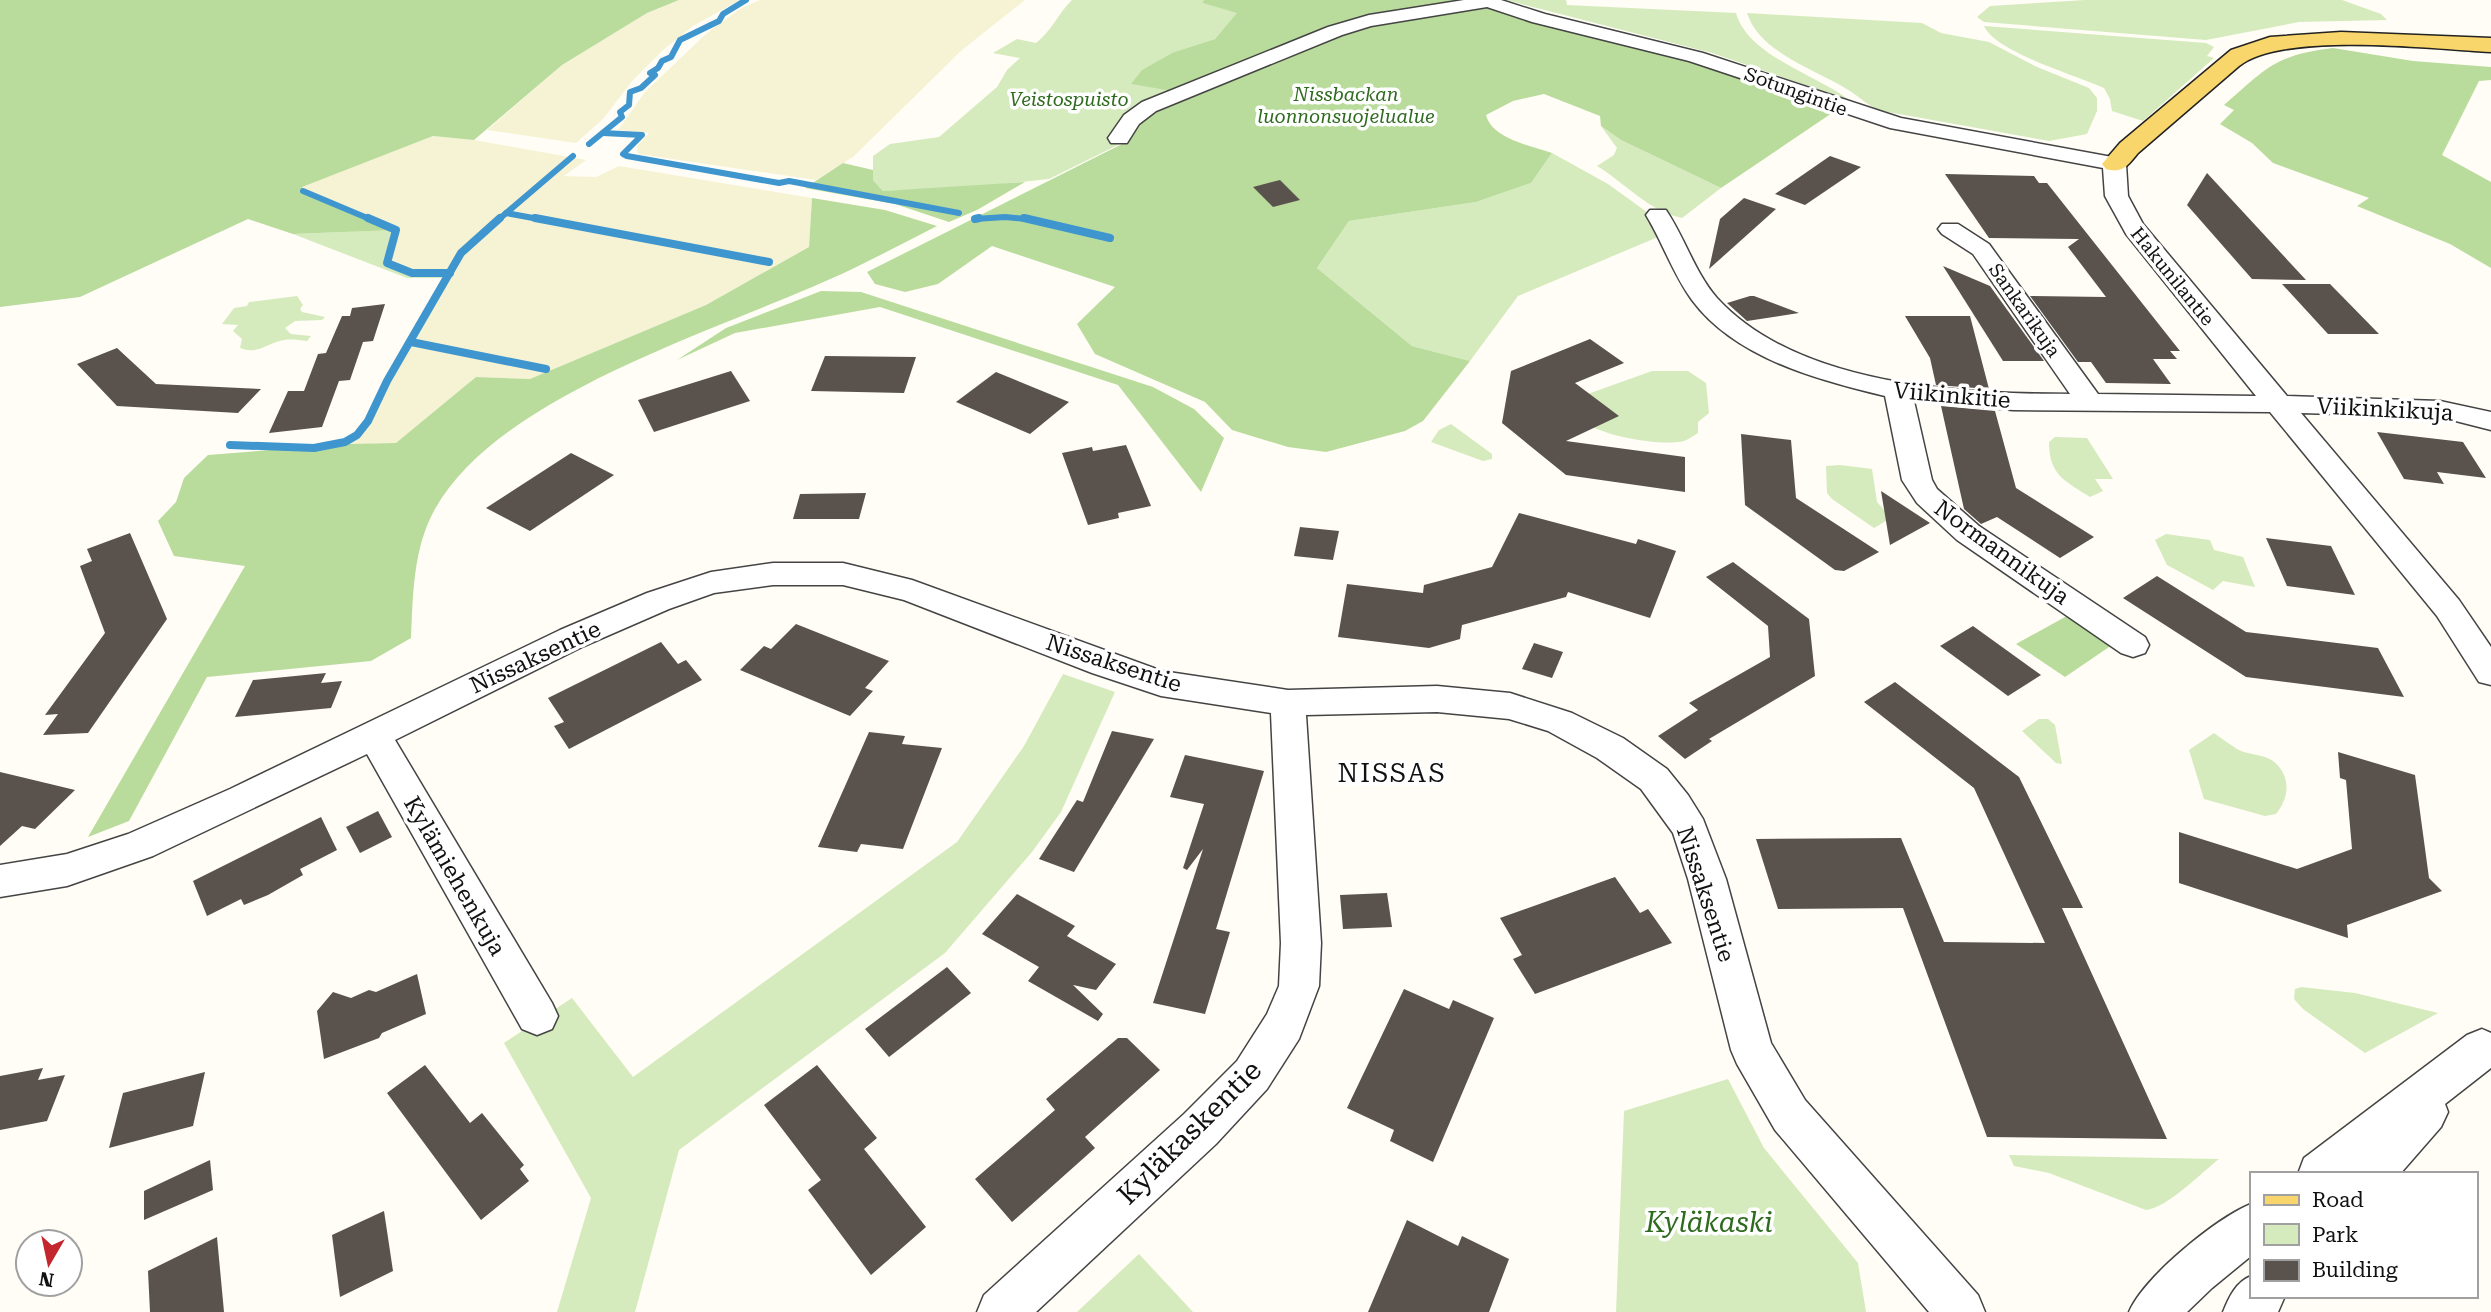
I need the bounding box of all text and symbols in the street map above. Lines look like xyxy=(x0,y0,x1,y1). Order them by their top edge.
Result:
street label: Sotungintie xyxy=(1741,62,1850,121)
park label: Nissbackan luonnonsuojelualue xyxy=(1257,83,1435,128)
park label: Veistospuisto xyxy=(1010,88,1129,111)
street label: Hakunilantie xyxy=(2126,222,2219,330)
street label: Sankarikuja xyxy=(1984,259,2066,362)
street label: Viikinkitie xyxy=(1892,377,2012,414)
street label: Viikinkikuja xyxy=(2316,392,2455,427)
street label: Normannikuja xyxy=(1929,494,2075,611)
street label: Nissaksentie xyxy=(466,615,605,700)
street label: Nissaksentie xyxy=(1043,629,1185,698)
district label: NISSAS xyxy=(1337,758,1447,788)
street label: Kylämiehenkuja xyxy=(398,792,511,961)
street label: Nissaksentie xyxy=(1671,823,1740,965)
street label: Kyläkaskentie xyxy=(1111,1054,1268,1211)
legend xyxy=(2250,1172,2477,1298)
text: Road xyxy=(2312,1188,2364,1212)
park label: Kyläkaski xyxy=(1644,1206,1773,1239)
text: Park xyxy=(2312,1223,2358,1247)
north arrow xyxy=(14,1228,84,1298)
text: Building xyxy=(2312,1258,2398,1282)
text: N xyxy=(37,1267,55,1292)

